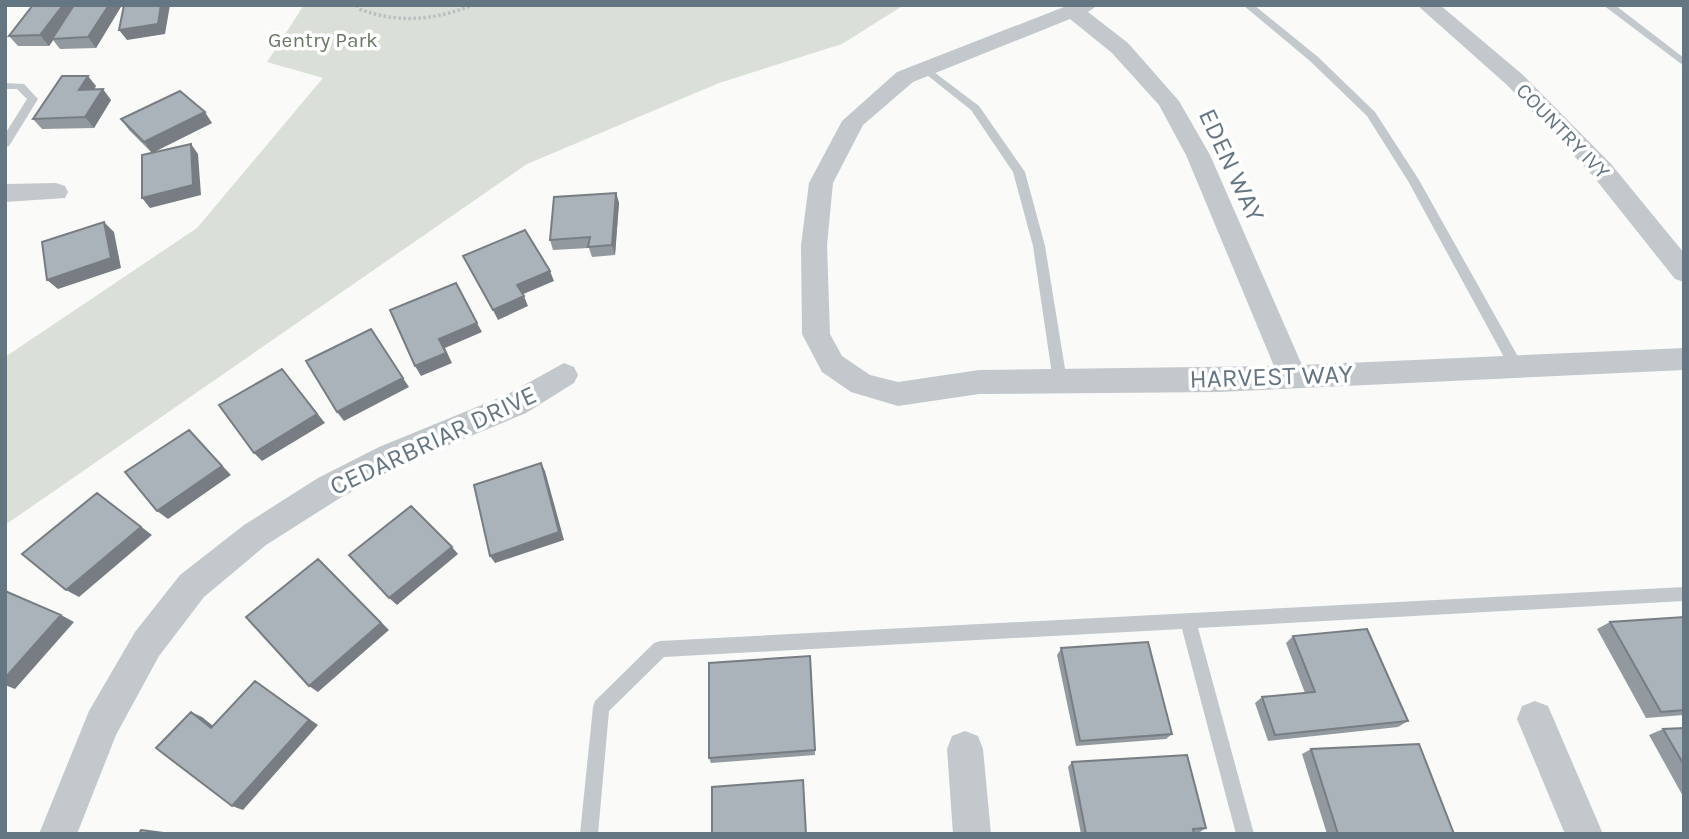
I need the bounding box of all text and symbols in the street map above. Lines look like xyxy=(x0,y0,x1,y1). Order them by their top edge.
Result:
park label: Gentry Park xyxy=(268,28,378,52)
street label: COUNTRY IVY xyxy=(1511,78,1615,184)
street label: EDEN WAY xyxy=(1192,104,1272,227)
street label: HARVEST WAY xyxy=(1189,358,1354,395)
street label: CEDARBRIAR DRIVE xyxy=(325,379,542,502)

